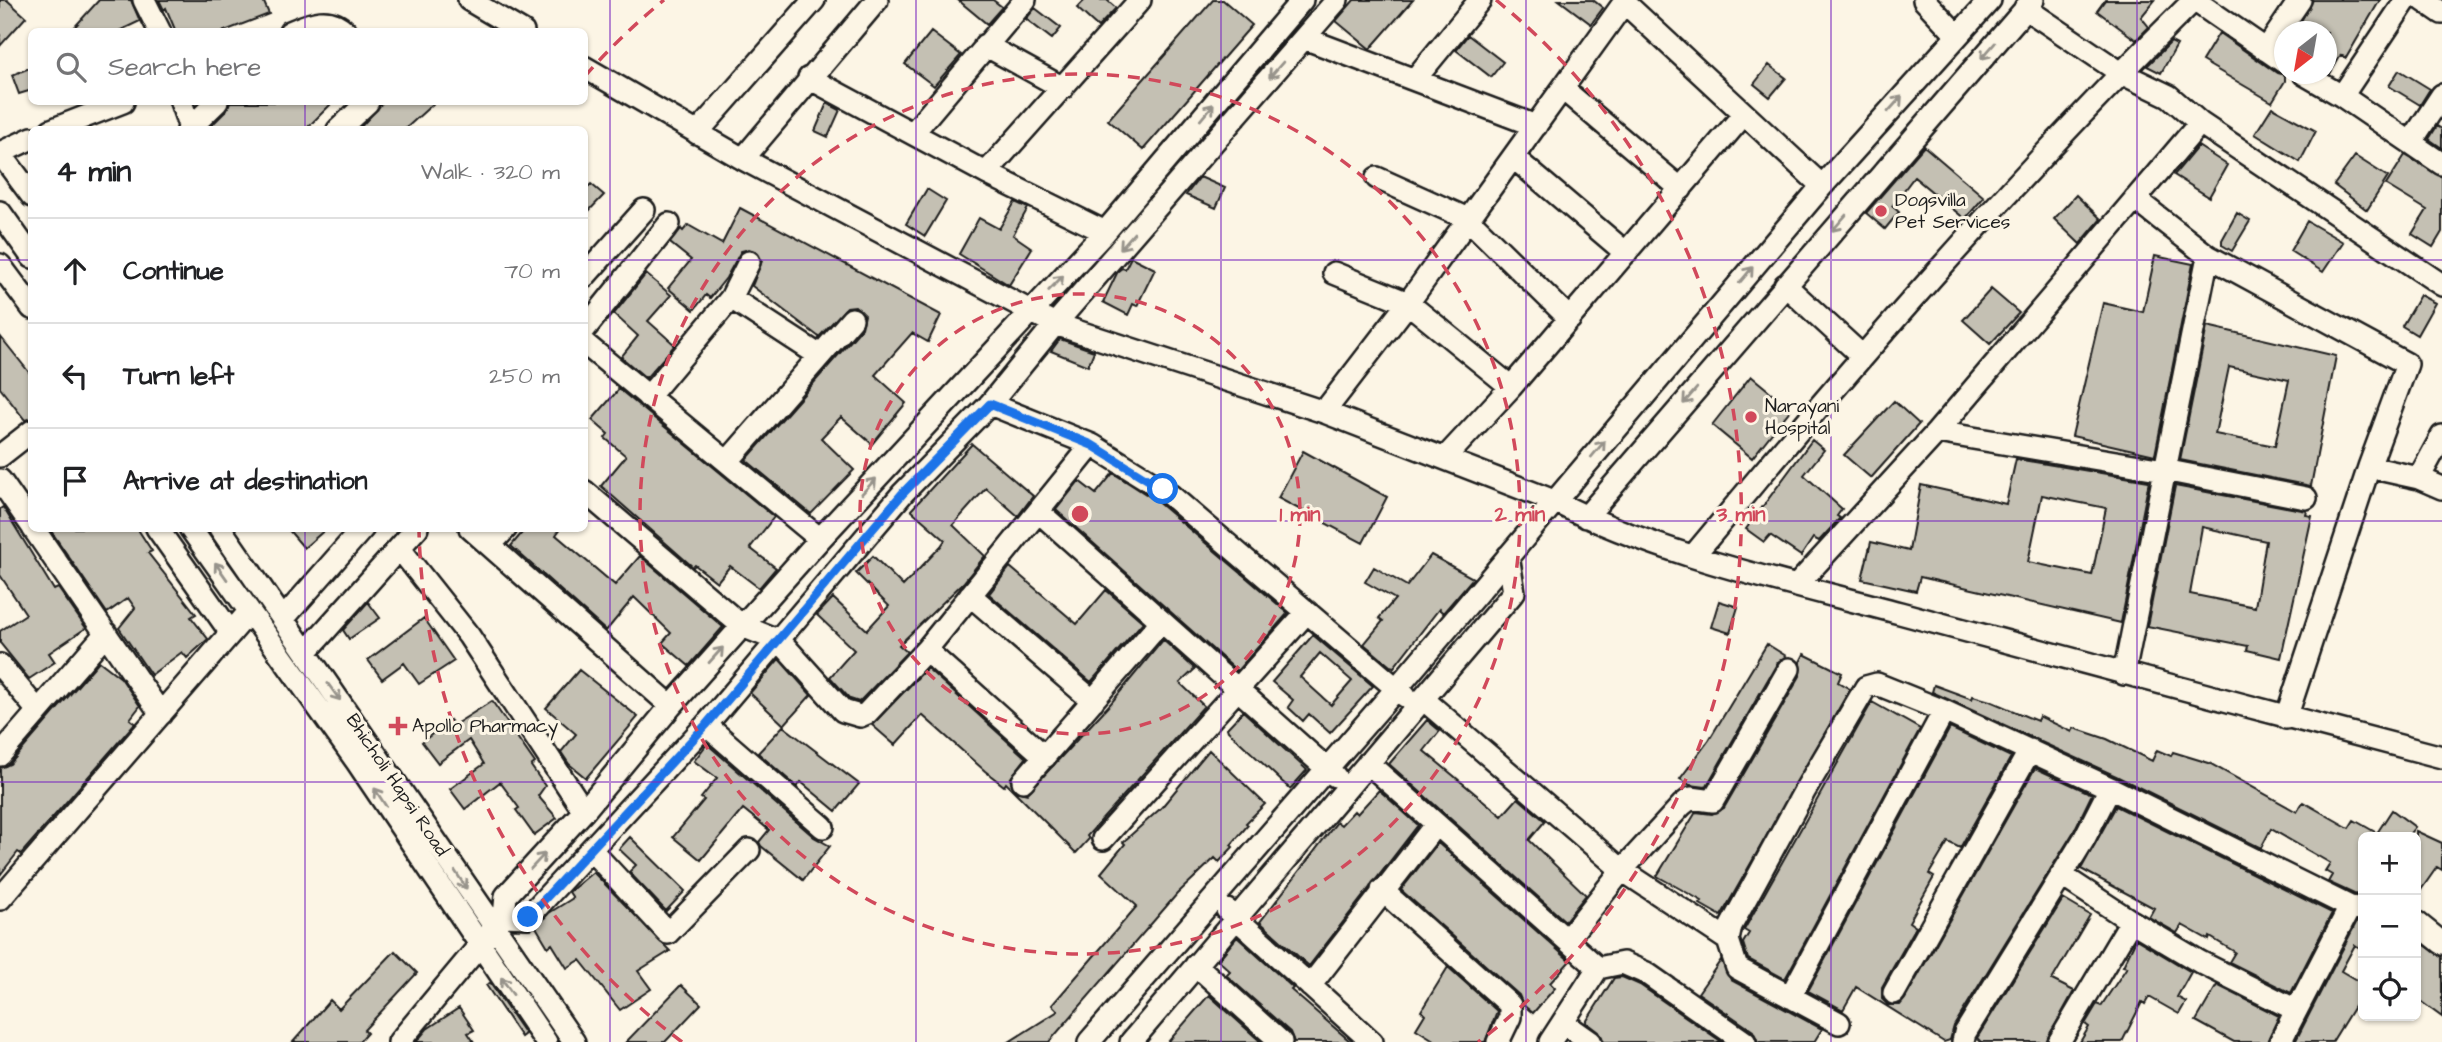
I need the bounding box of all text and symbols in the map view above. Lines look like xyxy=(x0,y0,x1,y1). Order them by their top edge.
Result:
north arrow xyxy=(2274,21,2337,84)
search box xyxy=(28,28,588,105)
one-way arrow xyxy=(1980,42,1996,60)
icon: search xyxy=(52,48,90,86)
text: Search here xyxy=(108,49,261,85)
one-way arrow xyxy=(1268,60,1284,78)
one-way arrow xyxy=(1887,96,1904,113)
one-way arrow xyxy=(1199,103,1215,121)
text: 4 min xyxy=(56,151,131,193)
text: Walk · 320 m xyxy=(421,156,560,188)
place label: Dogsvilla Pet Services xyxy=(1895,187,2010,236)
marker: Dogsvilla Pet Services xyxy=(1873,203,1889,219)
one-way arrow xyxy=(1831,214,1847,232)
one-way arrow xyxy=(1119,232,1135,250)
icon: ahead xyxy=(56,252,94,290)
text: Continue xyxy=(123,253,224,289)
text: 70 m xyxy=(504,255,560,287)
one-way arrow xyxy=(1738,267,1754,285)
one-way arrow xyxy=(1048,274,1065,291)
icon: left xyxy=(56,357,94,395)
text: Turn left xyxy=(123,358,234,394)
text: 250 m xyxy=(489,360,560,392)
one-way arrow xyxy=(1682,387,1698,405)
place label: Narayani Hospital xyxy=(1765,393,1839,442)
marker: Narayani Hospital xyxy=(1743,409,1759,425)
one-way arrow xyxy=(1590,440,1606,458)
icon: arrive xyxy=(56,462,94,500)
text: Arrive at destination xyxy=(123,463,368,499)
route start xyxy=(1147,473,1178,504)
one-way arrow xyxy=(861,477,877,495)
text: 1 min xyxy=(1279,500,1321,529)
text: 2 min xyxy=(1494,500,1546,529)
text: 3 min xyxy=(1715,500,1766,529)
centre of rings xyxy=(1068,502,1092,526)
one-way arrow xyxy=(213,562,228,581)
one-way arrow xyxy=(708,646,724,664)
one-way arrow xyxy=(327,682,341,701)
street label: Bhicholi Hapsi Road xyxy=(339,708,455,862)
place label: Apollo Pharmacy xyxy=(412,713,559,741)
marker: Apollo Pharmacy xyxy=(390,718,406,734)
one-way arrow xyxy=(373,788,388,807)
map controls xyxy=(2358,832,2421,1021)
button: + xyxy=(2358,832,2421,895)
one-way arrow xyxy=(530,852,546,870)
one-way arrow xyxy=(454,870,468,890)
button: − xyxy=(2358,895,2421,958)
route end xyxy=(512,901,543,932)
button: locate xyxy=(2358,958,2421,1021)
one-way arrow xyxy=(500,977,514,996)

